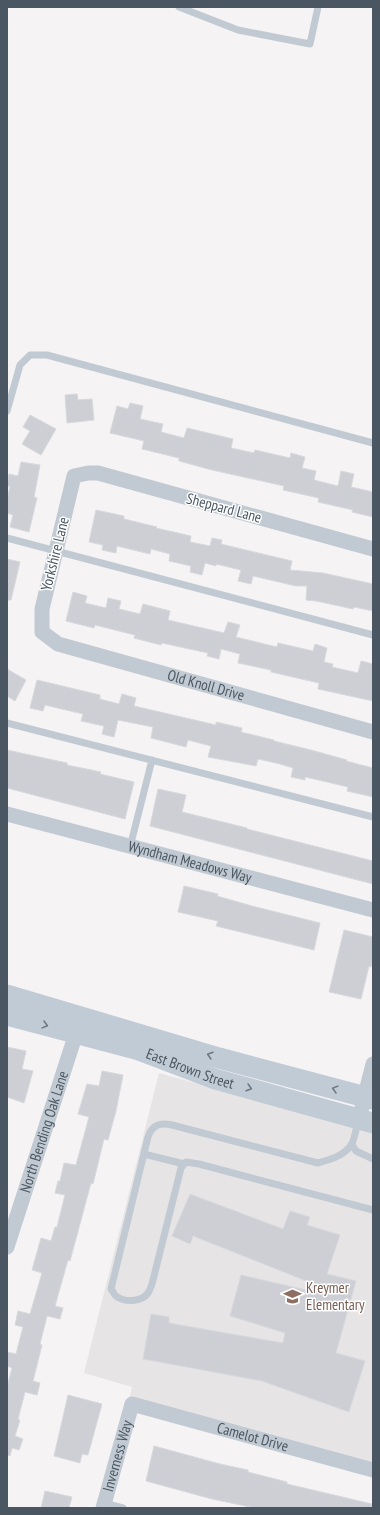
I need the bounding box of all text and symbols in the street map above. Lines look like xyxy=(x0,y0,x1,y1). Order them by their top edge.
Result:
street label: Sheppard Lane xyxy=(185,488,264,527)
street label: Yorkshire Lane xyxy=(36,515,73,593)
street label: Old Knoll Drive xyxy=(165,665,247,705)
street label: Wyndham Meadows Way xyxy=(126,836,254,887)
one-way arrow xyxy=(41,1020,48,1029)
street label: East Brown Street xyxy=(144,1044,236,1093)
one-way arrow xyxy=(207,1051,214,1060)
street label: North Bending Oak Lane xyxy=(15,1069,72,1195)
one-way arrow xyxy=(245,1083,252,1092)
one-way arrow xyxy=(332,1085,339,1094)
place label: Kreymer Elementary xyxy=(306,1278,365,1314)
school or university icon: Kreymer Elementary xyxy=(283,1287,303,1307)
street label: Inverness Way xyxy=(98,1418,136,1494)
street label: Camelot Drive xyxy=(215,1418,291,1455)

